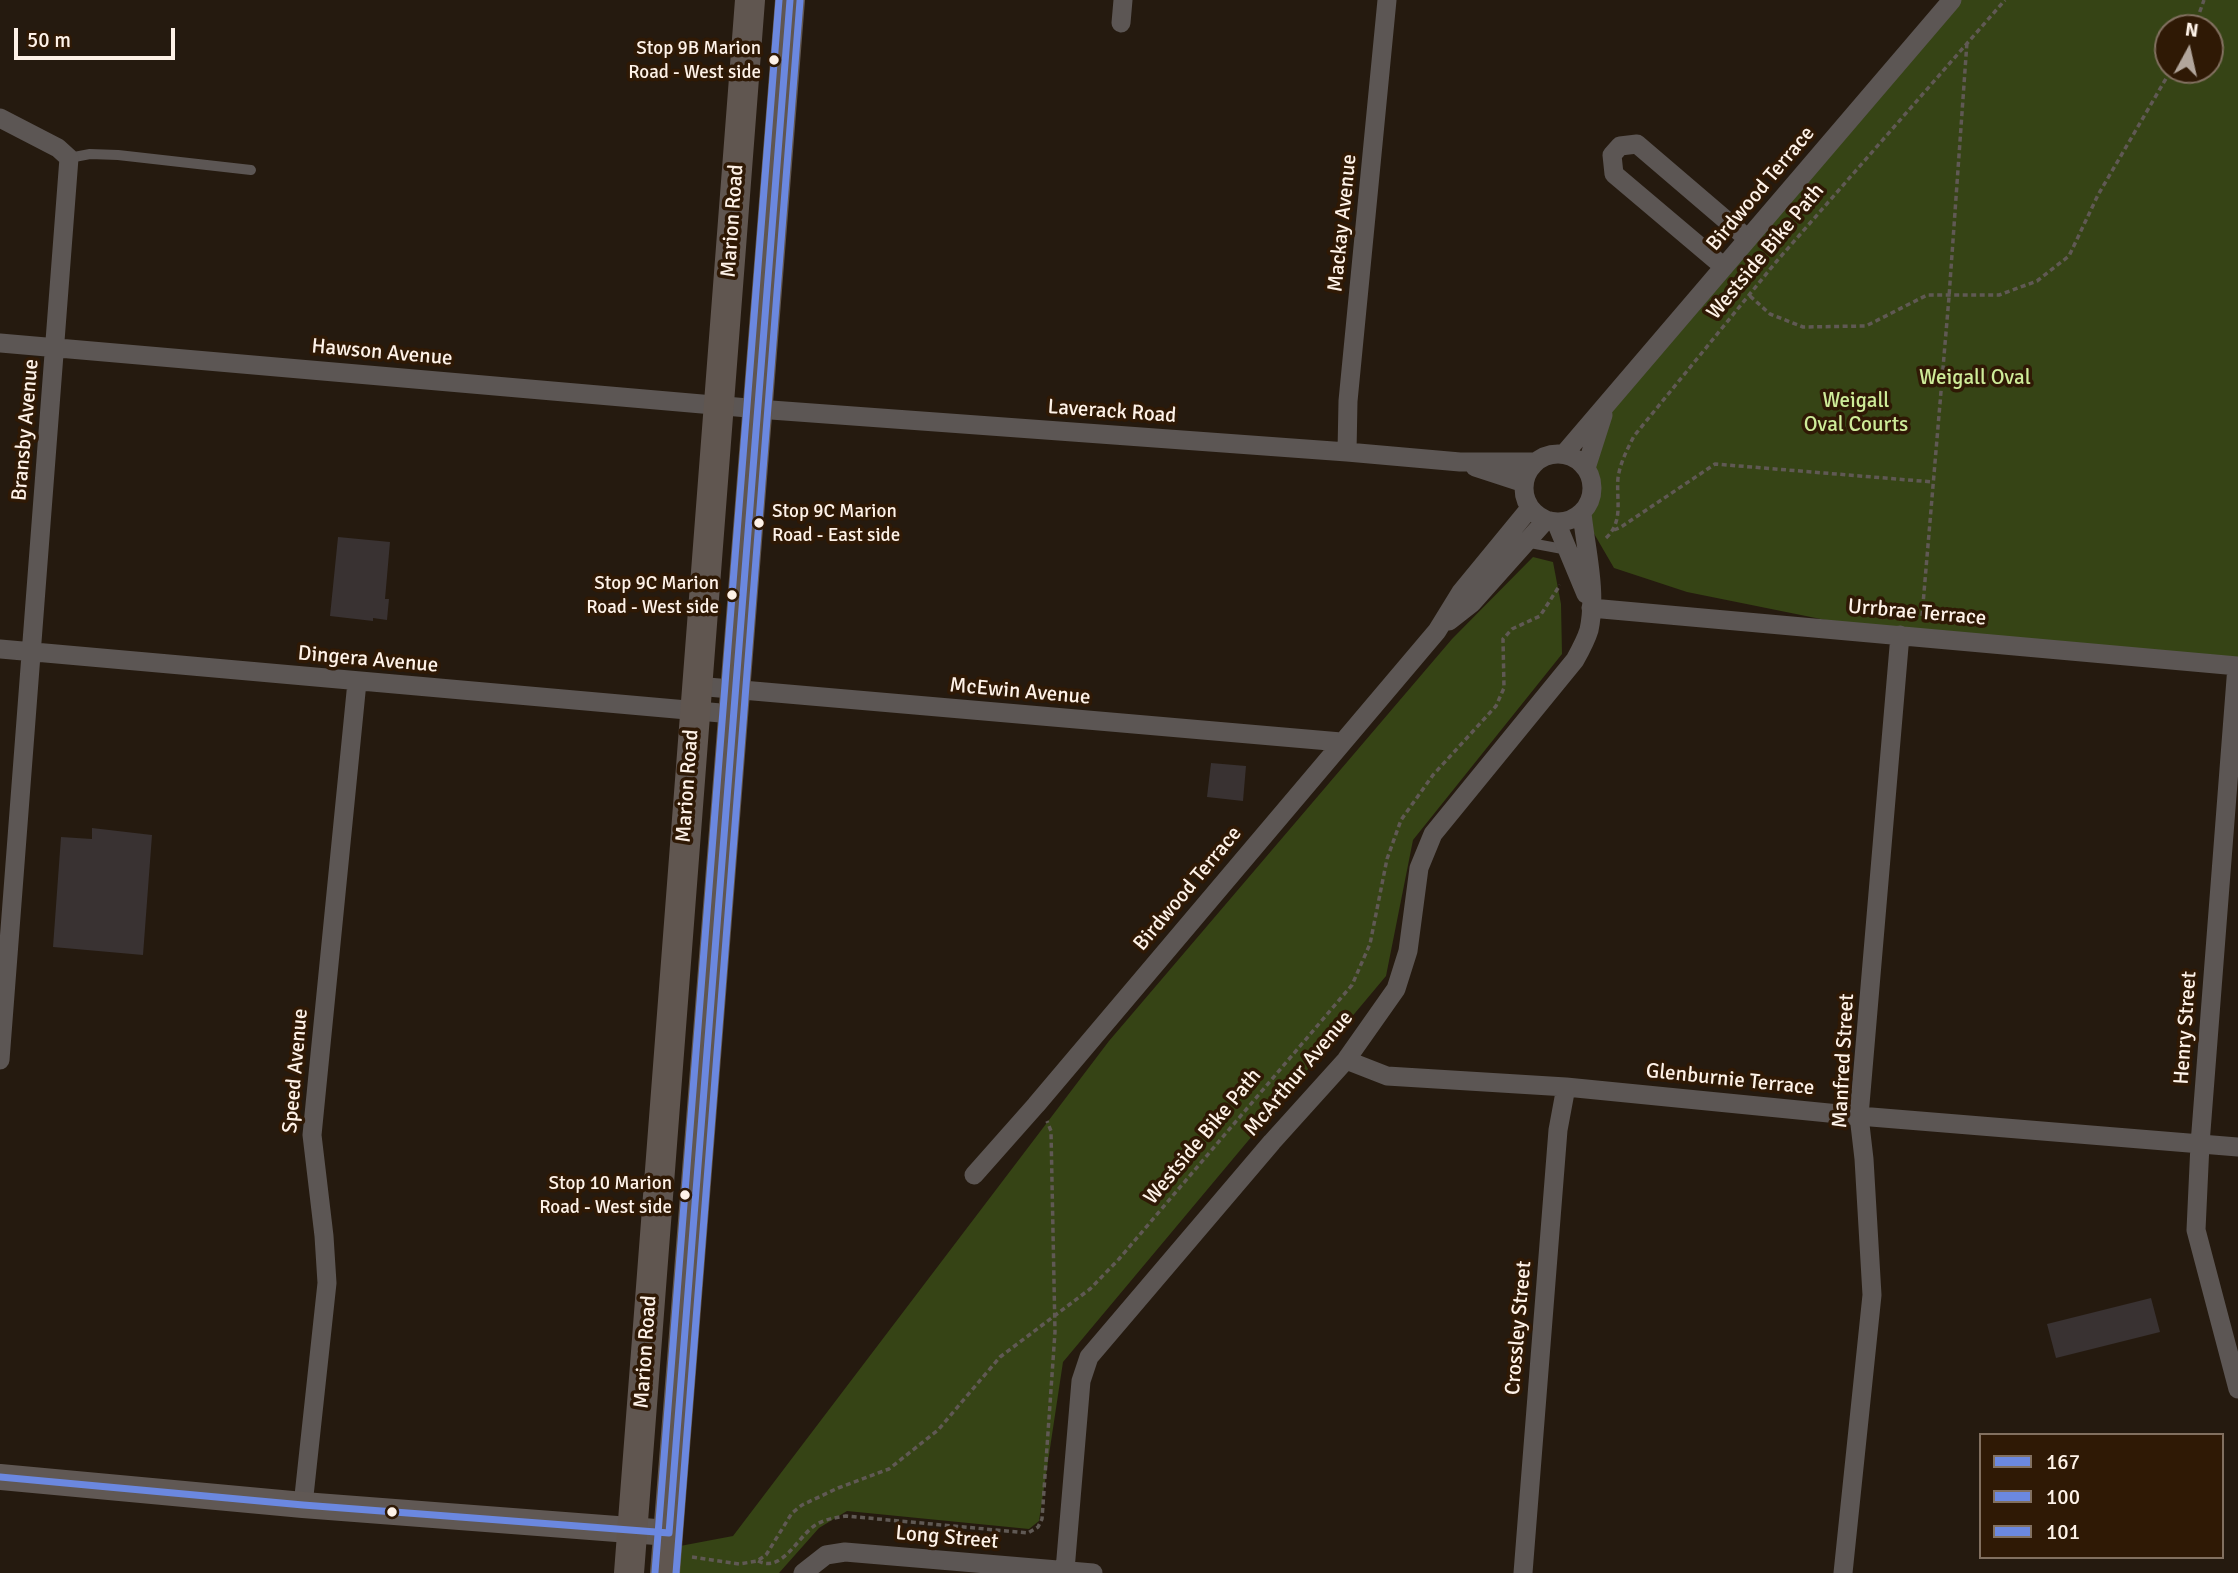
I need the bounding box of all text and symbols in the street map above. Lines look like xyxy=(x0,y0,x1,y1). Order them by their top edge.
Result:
scale bar xyxy=(18,14,178,58)
north arrow xyxy=(2154,14,2224,84)
text: N xyxy=(2183,17,2200,43)
text: 50 m xyxy=(27,27,71,53)
place label: Stop 9B Marion Road - West side xyxy=(628,38,761,82)
marker: Stop 9B Marion Road - West side xyxy=(767,53,781,67)
street label: Birdwood Terrace xyxy=(1702,122,1820,256)
street label: Mackay Avenue xyxy=(1323,153,1363,293)
street label: Marion Road xyxy=(716,164,750,278)
street label: Westside Bike Path xyxy=(1702,179,1830,325)
street label: Hawson Avenue xyxy=(310,334,454,372)
street label: Bransby Avenue xyxy=(7,358,45,502)
park label: Weigall Oval xyxy=(1919,365,2031,391)
park label: Weigall Oval Courts xyxy=(1804,388,1908,438)
street label: Laverack Road xyxy=(1047,395,1177,429)
place label: Stop 9C Marion Road - East side xyxy=(772,501,900,545)
marker: Stop 9C Marion Road - East side xyxy=(752,516,766,530)
place label: Stop 9C Marion Road - West side xyxy=(586,573,719,617)
marker: Stop 9C Marion Road - West side xyxy=(725,588,739,602)
street label: Urrbrae Terrace xyxy=(1847,594,1987,632)
street label: Dingera Avenue xyxy=(297,641,439,679)
street label: McEwin Avenue xyxy=(949,673,1091,711)
street label: Marion Road xyxy=(671,729,705,843)
street label: Birdwood Terrace xyxy=(1129,822,1247,956)
street label: Henry Street xyxy=(2169,970,2203,1086)
street label: Manfred Street xyxy=(1828,993,1860,1129)
street label: McArthur Avenue xyxy=(1239,1006,1359,1142)
street label: Speed Avenue xyxy=(278,1008,314,1134)
street label: Glenburnie Terrace xyxy=(1645,1059,1815,1101)
street label: Westside Bike Path xyxy=(1139,1064,1267,1210)
place label: Stop 10 Marion Road - West side xyxy=(539,1173,672,1217)
marker: Stop 10 Marion Road - West side xyxy=(678,1188,692,1202)
street label: Crossley Street xyxy=(1501,1260,1537,1396)
street label: Marion Road xyxy=(629,1295,663,1409)
legend xyxy=(1979,1433,2224,1559)
text: 167 xyxy=(2046,1449,2080,1475)
text: 100 xyxy=(2046,1484,2080,1510)
unlabelled marker xyxy=(385,1505,399,1519)
text: 101 xyxy=(2046,1519,2080,1545)
street label: Long Street xyxy=(894,1521,1000,1555)

